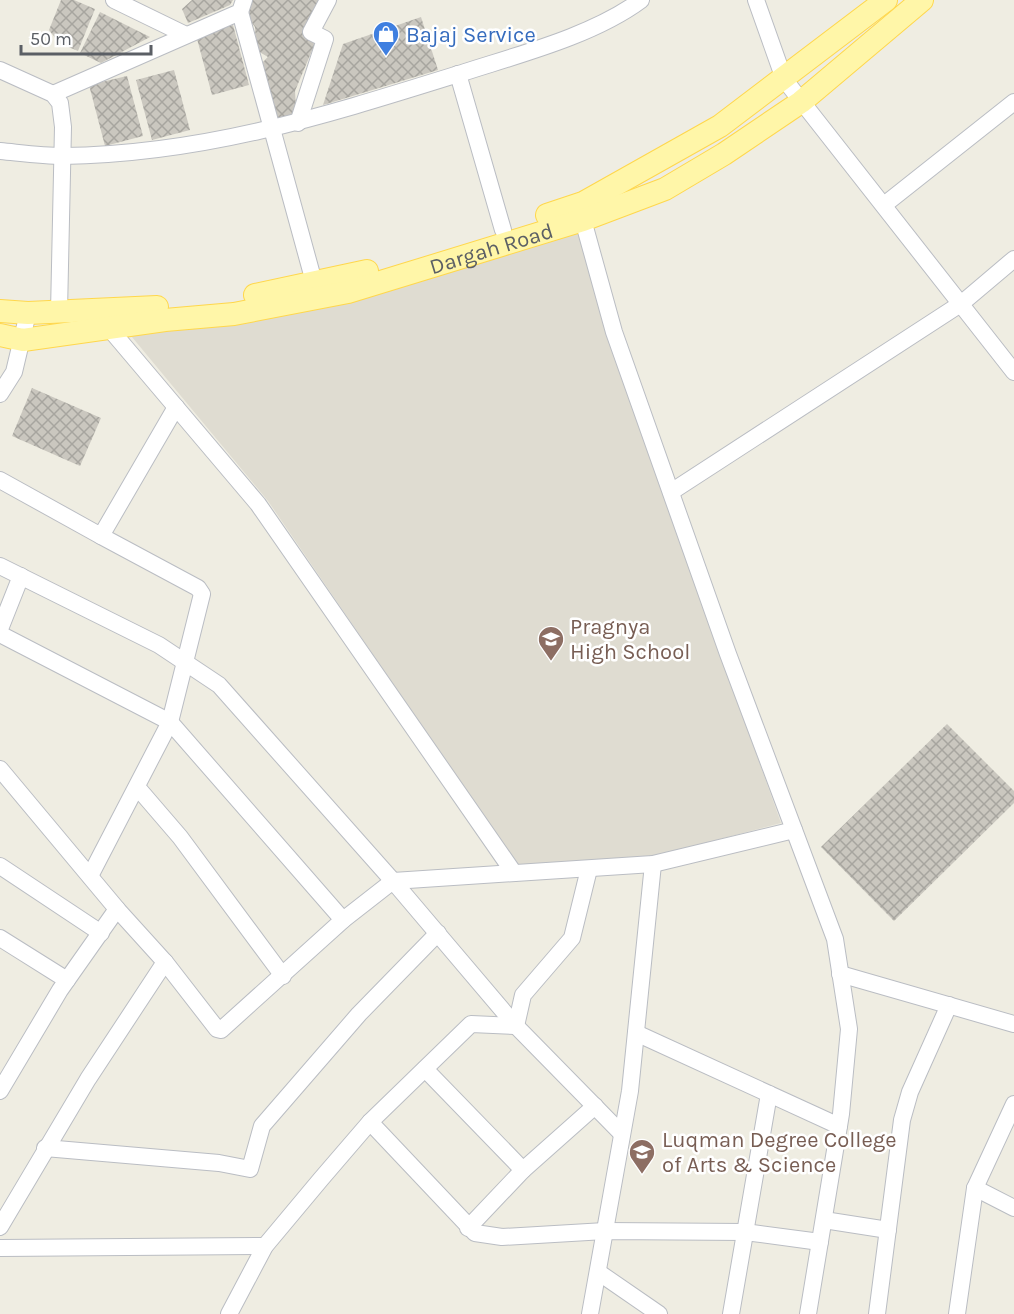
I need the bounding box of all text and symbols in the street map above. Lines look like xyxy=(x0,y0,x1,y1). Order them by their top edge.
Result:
scale bar xyxy=(21,18,152,56)
shop icon: Bajaj Service xyxy=(371,19,401,57)
place label: Bajaj Service xyxy=(406,22,536,48)
text: 50 m xyxy=(30,28,72,50)
street label: Dargah Road xyxy=(426,218,556,280)
place label: Pragnya High School xyxy=(570,614,690,665)
school or university icon: Pragnya High School xyxy=(536,624,566,662)
place label: Luqman Degree College of Arts & Science xyxy=(662,1127,897,1178)
school or university icon: Luqman Degree College of Arts & Science xyxy=(627,1137,657,1175)

